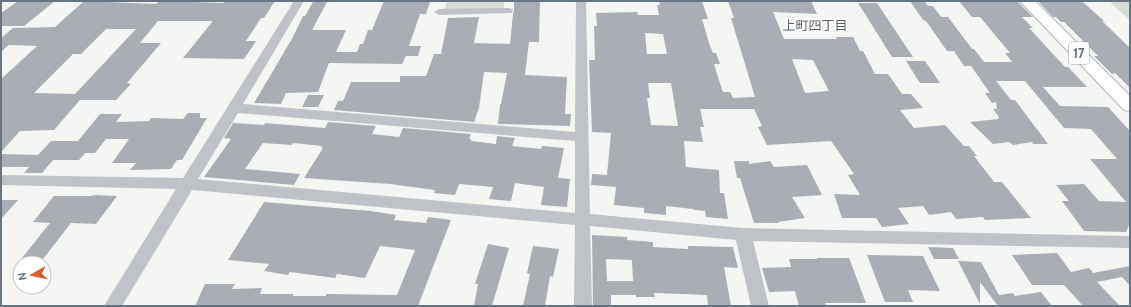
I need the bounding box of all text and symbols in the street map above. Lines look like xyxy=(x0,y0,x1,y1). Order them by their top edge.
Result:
district label: 上町四丁目 xyxy=(782,17,848,33)
road number: 17 xyxy=(1069,42,1089,64)
north arrow xyxy=(12,255,52,295)
text: N xyxy=(15,272,30,282)

